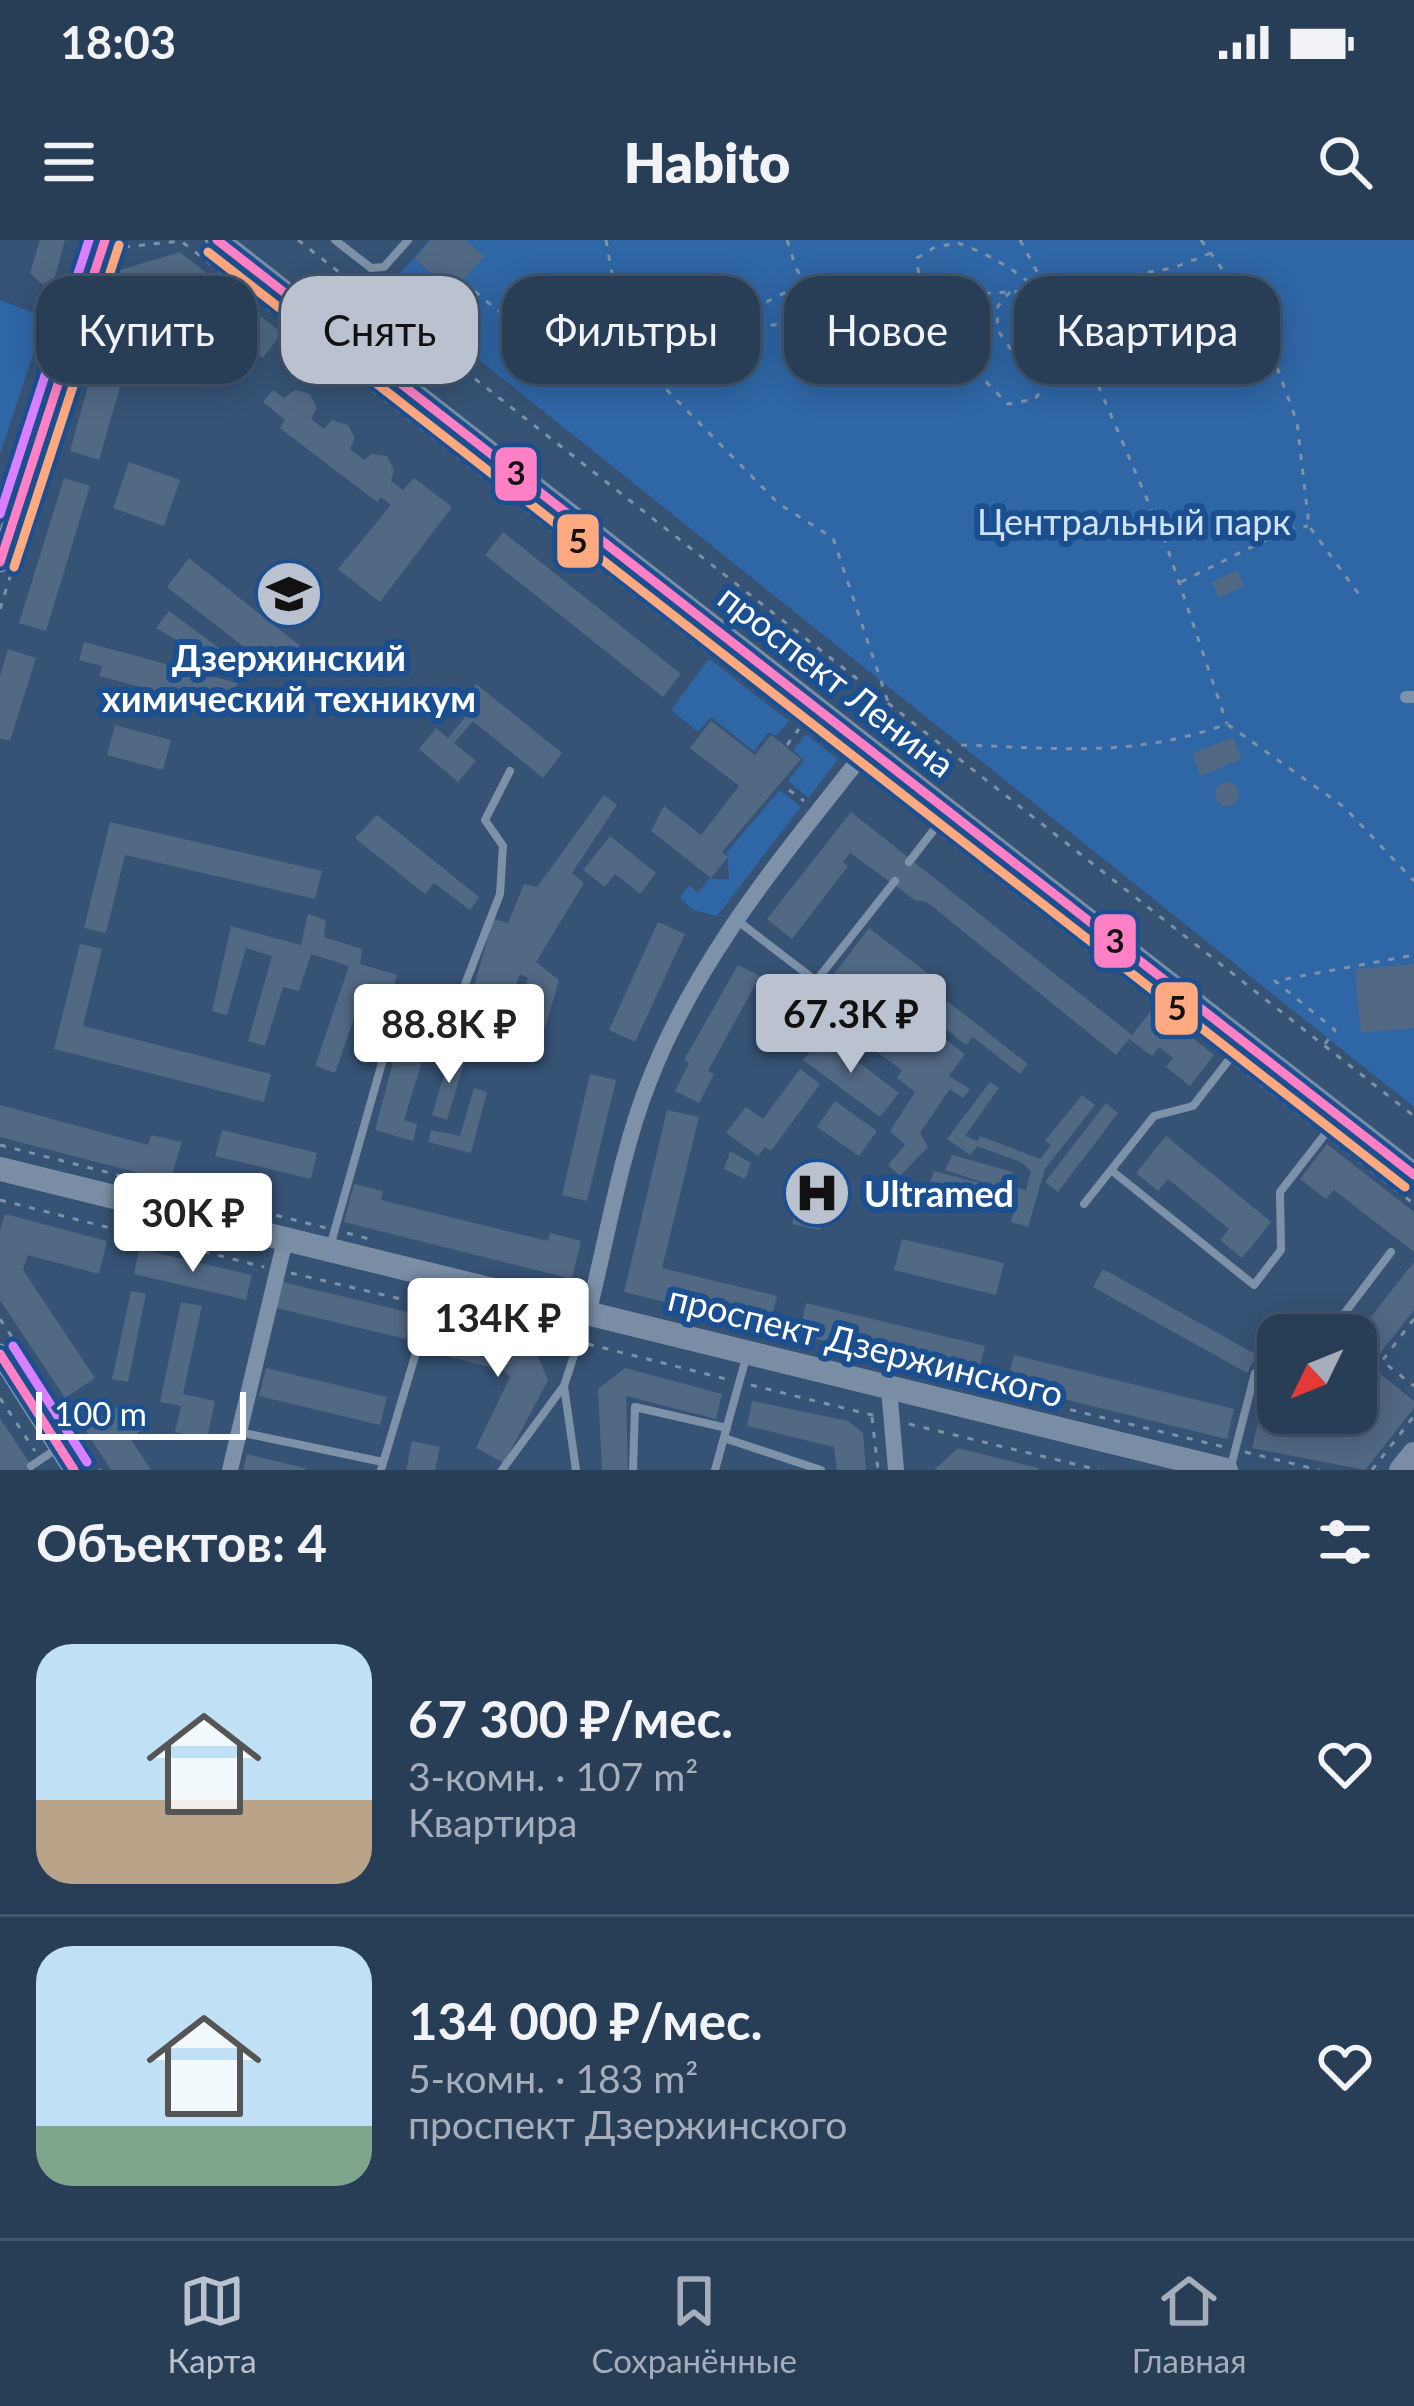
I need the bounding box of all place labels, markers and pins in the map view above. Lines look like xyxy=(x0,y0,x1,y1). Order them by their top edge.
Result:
school or university icon: Дзержинский химический техникум xyxy=(254,559,324,629)
place label: Дзержинский химический техникум xyxy=(102,635,476,720)
pin: 67.3K ₽ xyxy=(740,974,962,1076)
pin: 88.8K ₽ xyxy=(338,984,560,1086)
hospital icon: Ultramed xyxy=(782,1158,852,1228)
place label: Ultramed xyxy=(864,1171,1014,1215)
pin: 30K ₽ xyxy=(109,1173,277,1275)
pin: 134K ₽ xyxy=(400,1278,596,1380)

